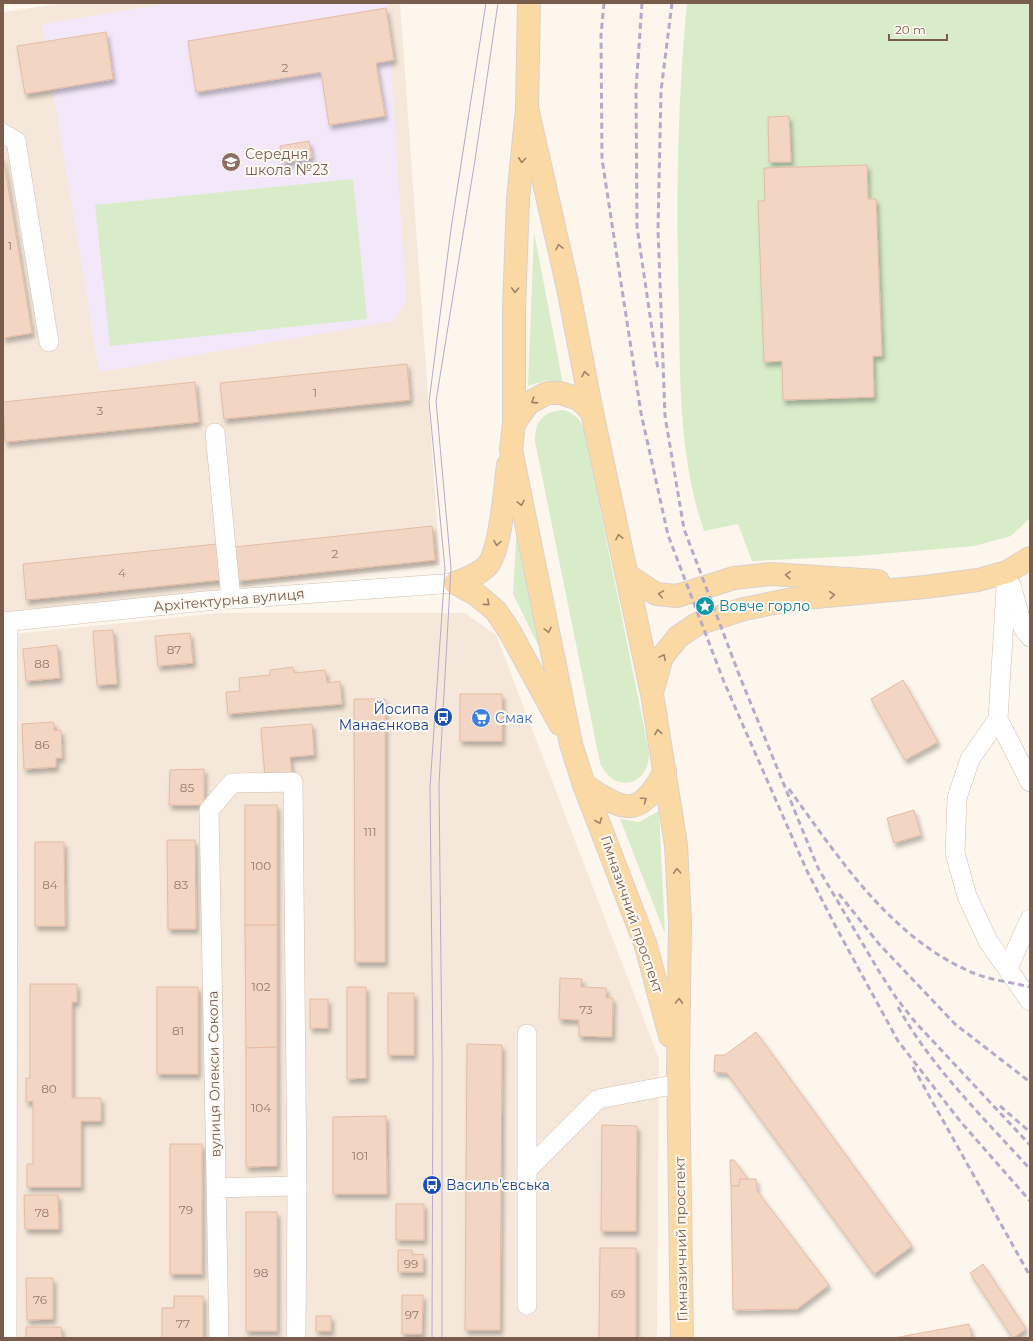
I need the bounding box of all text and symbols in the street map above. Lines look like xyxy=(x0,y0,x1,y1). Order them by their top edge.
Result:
scale bar xyxy=(889,16,947,42)
text: 20 m xyxy=(895,22,926,37)
house number: 2 xyxy=(282,60,289,75)
place label: Середня школа №23 xyxy=(245,145,328,179)
school or university icon: Середня школа №23 xyxy=(220,151,242,173)
one-way arrow xyxy=(517,157,526,164)
house number: 1 xyxy=(8,238,12,253)
one-way arrow xyxy=(555,244,564,251)
one-way arrow xyxy=(511,287,519,293)
one-way arrow xyxy=(581,371,590,377)
house number: 1 xyxy=(313,385,317,400)
one-way arrow xyxy=(531,396,538,404)
house number: 3 xyxy=(97,403,104,418)
one-way arrow xyxy=(517,499,525,506)
one-way arrow xyxy=(615,534,623,540)
one-way arrow xyxy=(493,540,502,547)
house number: 2 xyxy=(332,546,339,561)
house number: 4 xyxy=(118,565,126,580)
one-way arrow xyxy=(785,571,791,580)
street label: Архітектурна вулиця xyxy=(153,584,305,616)
one-way arrow xyxy=(658,590,664,599)
one-way arrow xyxy=(829,591,835,600)
place icon: Вовче горло xyxy=(694,595,716,617)
place label: Вовче горло xyxy=(719,597,810,615)
one-way arrow xyxy=(482,599,490,606)
one-way arrow xyxy=(543,627,551,633)
house number: 87 xyxy=(167,642,181,657)
one-way arrow xyxy=(659,654,666,661)
house number: 88 xyxy=(34,656,50,671)
place label: Йосипа Манаєнкова xyxy=(339,700,429,734)
bus stop icon: Йосипа Манаєнкова xyxy=(432,706,454,728)
supermarket icon: Смак xyxy=(470,707,492,729)
place label: Смак xyxy=(495,709,532,727)
one-way arrow xyxy=(654,729,663,735)
house number: 86 xyxy=(35,737,49,752)
house number: 85 xyxy=(180,780,194,795)
one-way arrow xyxy=(639,798,646,805)
one-way arrow xyxy=(594,817,602,824)
house number: 111 xyxy=(364,824,377,839)
street label: Гімназичний проспект xyxy=(597,833,668,995)
house number: 100 xyxy=(251,858,271,873)
one-way arrow xyxy=(673,868,681,874)
house number: 84 xyxy=(42,877,58,892)
house number: 83 xyxy=(174,877,188,892)
house number: 102 xyxy=(251,979,271,994)
street label: вулиця Олекси Сокола xyxy=(204,990,224,1158)
one-way arrow xyxy=(675,998,683,1004)
house number: 73 xyxy=(579,1002,593,1017)
house number: 81 xyxy=(172,1023,184,1038)
house number: 80 xyxy=(41,1081,57,1096)
house number: 104 xyxy=(251,1100,271,1115)
house number: 101 xyxy=(352,1148,368,1163)
street label: Гімназичний проспект xyxy=(671,1156,691,1322)
bus stop icon: Василь'євська xyxy=(421,1174,443,1196)
place label: Василь'євська xyxy=(446,1176,550,1194)
house number: 79 xyxy=(179,1202,193,1217)
house number: 78 xyxy=(35,1205,50,1220)
house number: 99 xyxy=(404,1256,418,1271)
house number: 98 xyxy=(254,1265,269,1280)
house number: 69 xyxy=(611,1286,625,1301)
house number: 76 xyxy=(33,1292,47,1307)
house number: 97 xyxy=(405,1307,419,1322)
house number: 77 xyxy=(176,1316,190,1331)

